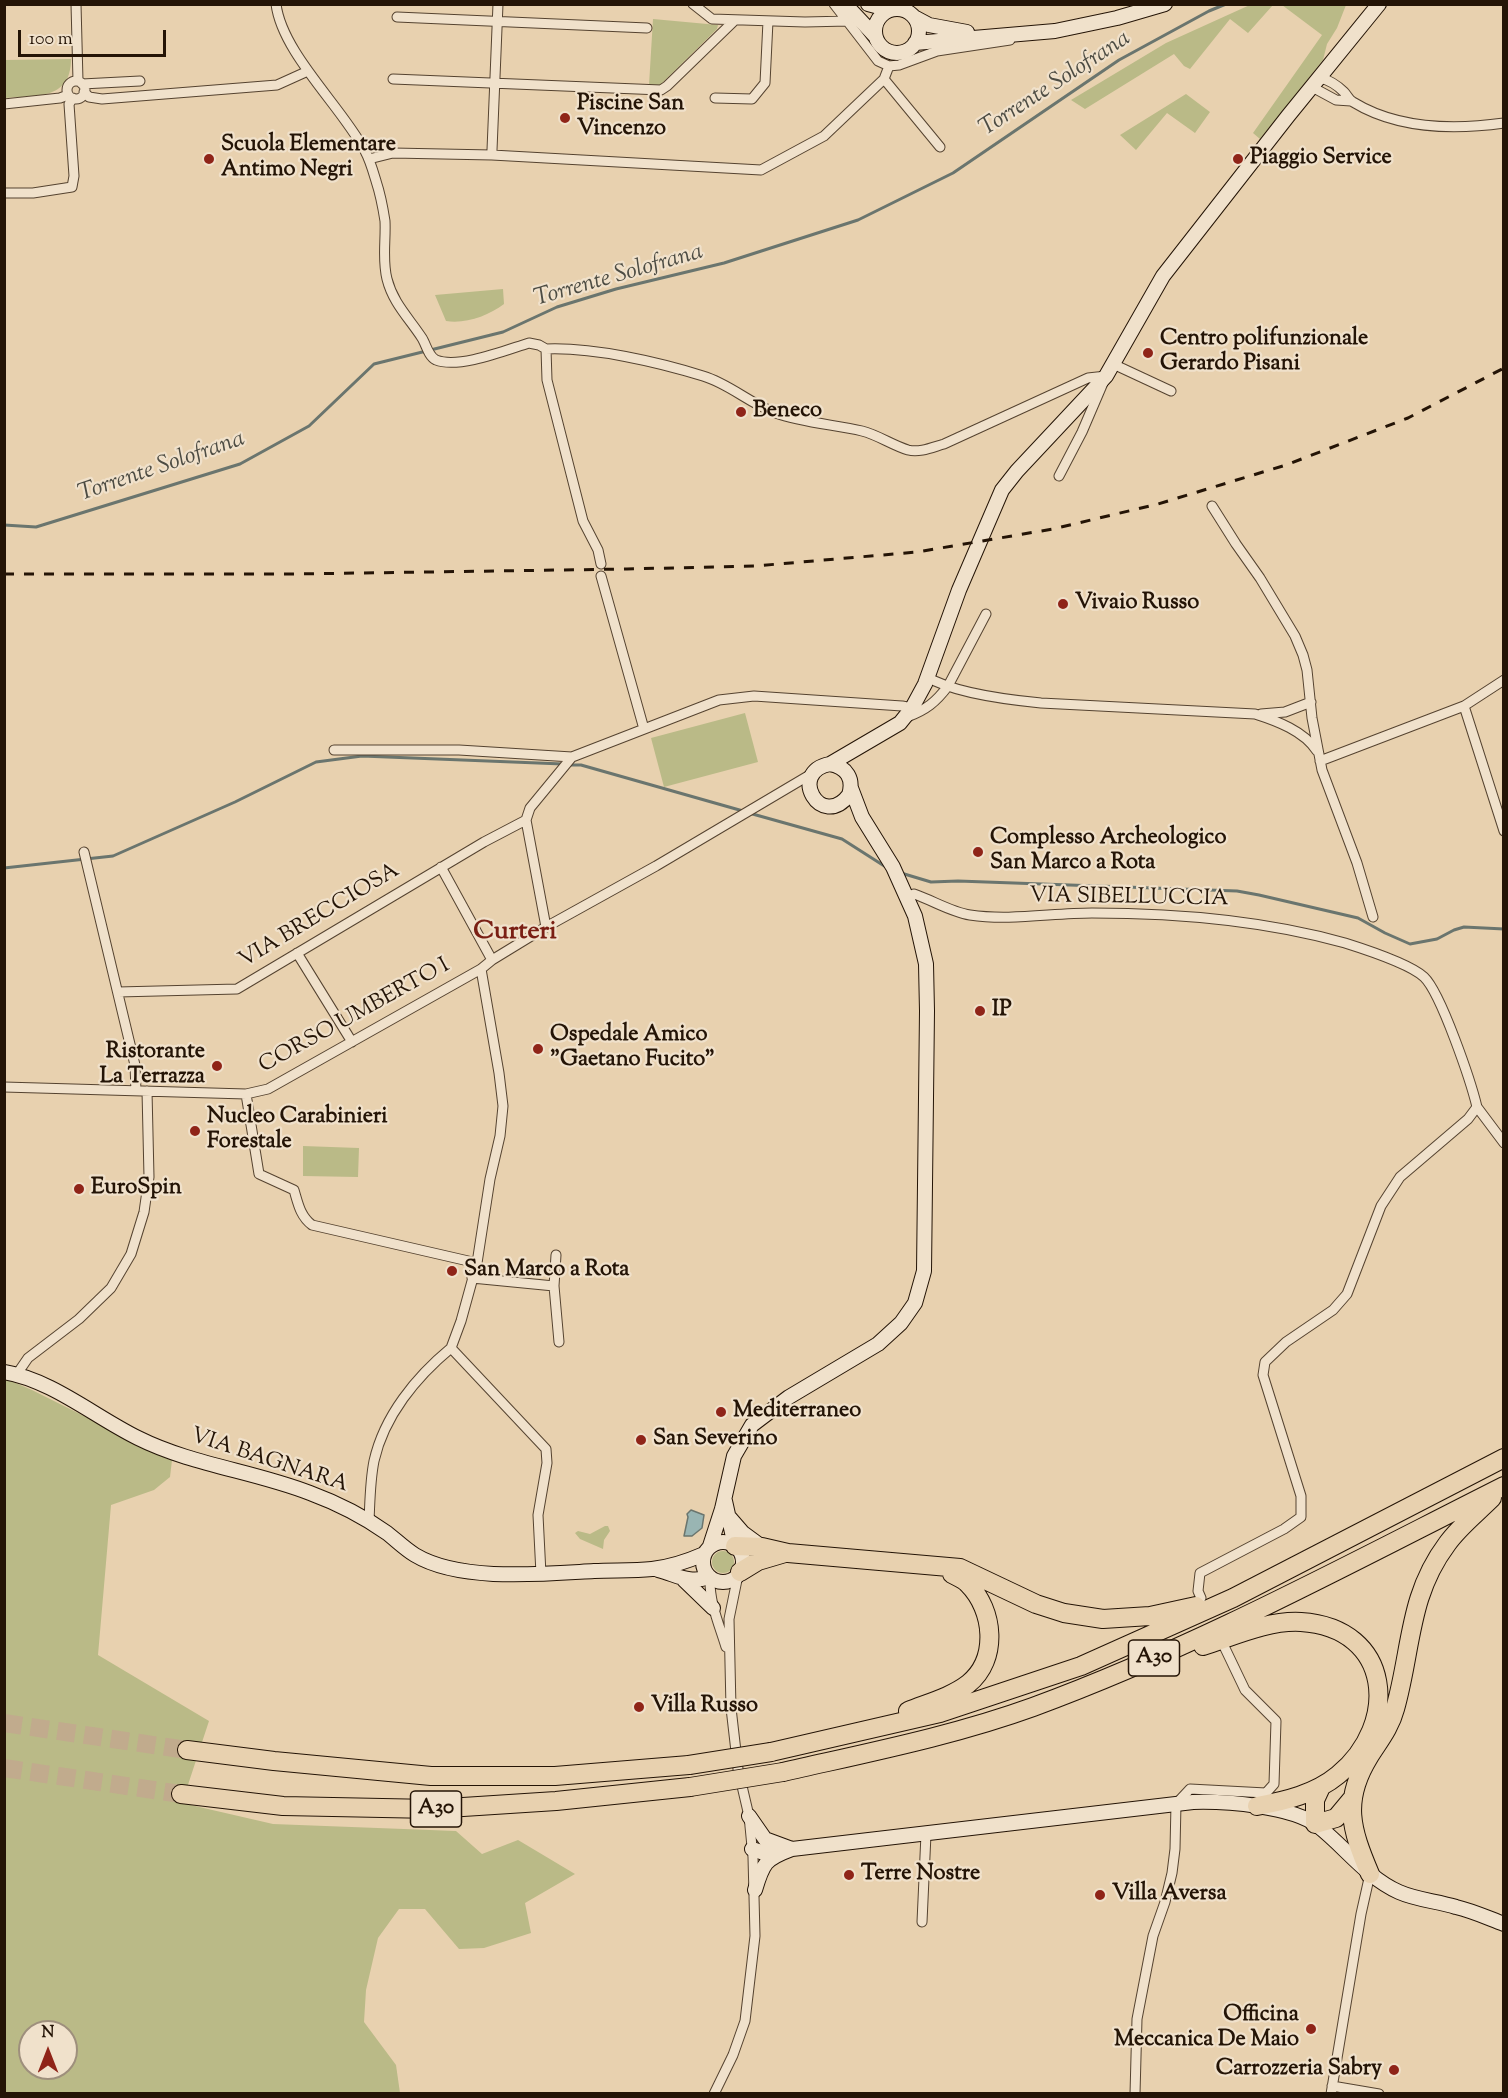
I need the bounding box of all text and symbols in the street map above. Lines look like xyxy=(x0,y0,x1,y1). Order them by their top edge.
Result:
scale bar xyxy=(21,18,170,56)
water label: Torrente Solofrana xyxy=(975,25,1137,145)
text: 100 m xyxy=(29,27,73,53)
place label: Piscine San Vincenzo xyxy=(577,92,684,144)
marker: Piscine San Vincenzo xyxy=(558,111,572,125)
place label: Scuola Elementare Antimo Negri xyxy=(221,133,396,184)
place label: Piaggio Service xyxy=(1250,146,1392,172)
marker: Scuola Elementare Antimo Negri xyxy=(202,152,216,166)
marker: Piaggio Service xyxy=(1231,152,1245,166)
water label: Torrente Solofrana xyxy=(531,239,707,315)
place label: Centro polifunzionale Gerardo Pisani xyxy=(1160,327,1368,378)
marker: Centro polifunzionale Gerardo Pisani xyxy=(1141,346,1155,360)
place label: Beneco xyxy=(753,399,822,425)
marker: Beneco xyxy=(734,405,748,419)
water label: Torrente Solofrana xyxy=(75,426,249,510)
place label: Vivaio Russo xyxy=(1075,591,1199,617)
marker: Vivaio Russo xyxy=(1056,597,1070,611)
place label: Complesso Archeologico San Marco a Rota xyxy=(990,826,1227,878)
marker: Complesso Archeologico San Marco a Rota xyxy=(971,845,985,859)
street label: VIA BRECCIOSA xyxy=(235,859,405,975)
street label: VIA SIBELLUCCIA xyxy=(1029,884,1229,914)
district label: Curteri xyxy=(473,918,557,950)
street label: CORSO UMBERTO I xyxy=(255,954,455,1080)
place label: IP xyxy=(992,998,1012,1024)
marker: IP xyxy=(973,1004,987,1018)
place label: Ospedale Amico "Gaetano Fucito" xyxy=(550,1023,715,1074)
place label: Ristorante La Terrazza xyxy=(100,1040,205,1092)
marker: Ospedale Amico "Gaetano Fucito" xyxy=(531,1042,545,1056)
marker: Ristorante La Terrazza xyxy=(210,1059,224,1073)
place label: Nucleo Carabinieri Forestale xyxy=(207,1105,387,1156)
marker: Nucleo Carabinieri Forestale xyxy=(188,1124,202,1138)
place label: EuroSpin xyxy=(91,1176,182,1202)
marker: EuroSpin xyxy=(72,1182,86,1196)
place label: San Marco a Rota xyxy=(464,1258,629,1284)
marker: San Marco a Rota xyxy=(445,1264,459,1278)
place label: Mediterraneo xyxy=(733,1399,861,1425)
marker: Mediterraneo xyxy=(714,1405,728,1419)
street label: VIA BAGNARA xyxy=(187,1424,351,1500)
place label: San Severino xyxy=(653,1427,777,1453)
marker: San Severino xyxy=(634,1433,648,1447)
road number: A30 xyxy=(1128,1640,1180,1676)
place label: Villa Russo xyxy=(651,1694,758,1720)
marker: Villa Russo xyxy=(632,1700,646,1714)
road number: A30 xyxy=(410,1791,462,1827)
place label: Terre Nostre xyxy=(861,1862,980,1888)
marker: Terre Nostre xyxy=(842,1868,856,1882)
place label: Villa Aversa xyxy=(1112,1882,1227,1908)
marker: Villa Aversa xyxy=(1093,1888,1107,1902)
place label: Officina Meccanica De Maio xyxy=(1114,2003,1299,2054)
north arrow xyxy=(18,2020,78,2080)
text: N xyxy=(42,2022,54,2045)
marker: Officina Meccanica De Maio xyxy=(1304,2022,1318,2036)
place label: Carrozzeria Sabry xyxy=(1216,2057,1382,2083)
marker: Carrozzeria Sabry xyxy=(1387,2063,1401,2077)

